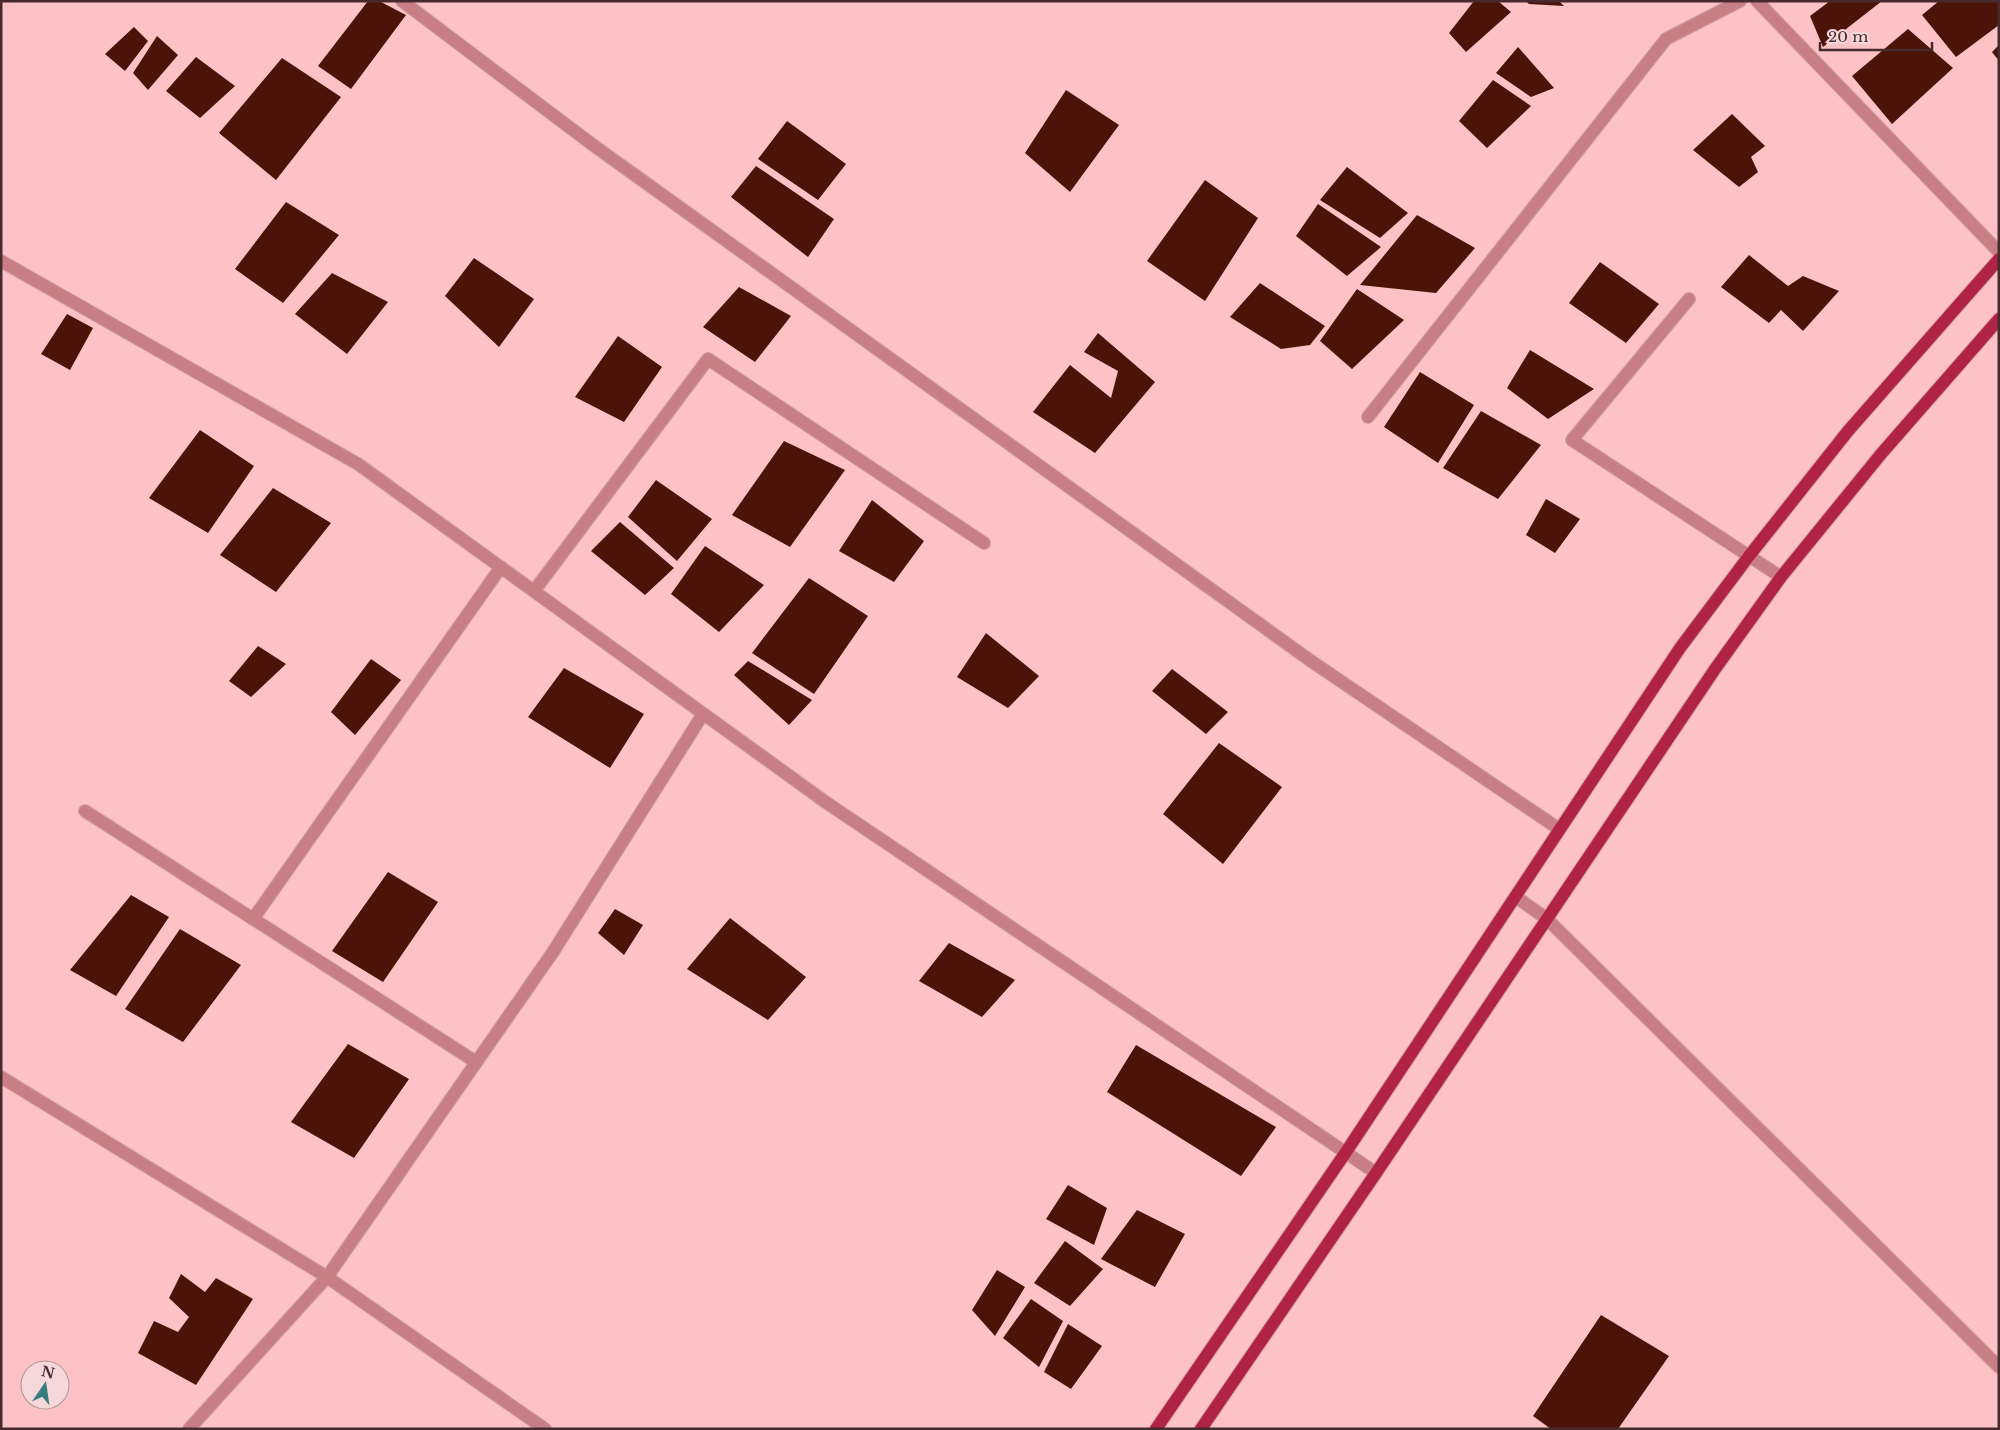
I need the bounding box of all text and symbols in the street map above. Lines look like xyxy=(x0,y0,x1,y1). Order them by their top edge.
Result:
scale bar xyxy=(1820,20,1932,52)
text: 20 m xyxy=(1828,27,1868,46)
north arrow xyxy=(20,1360,70,1410)
text: N xyxy=(39,1362,56,1383)

